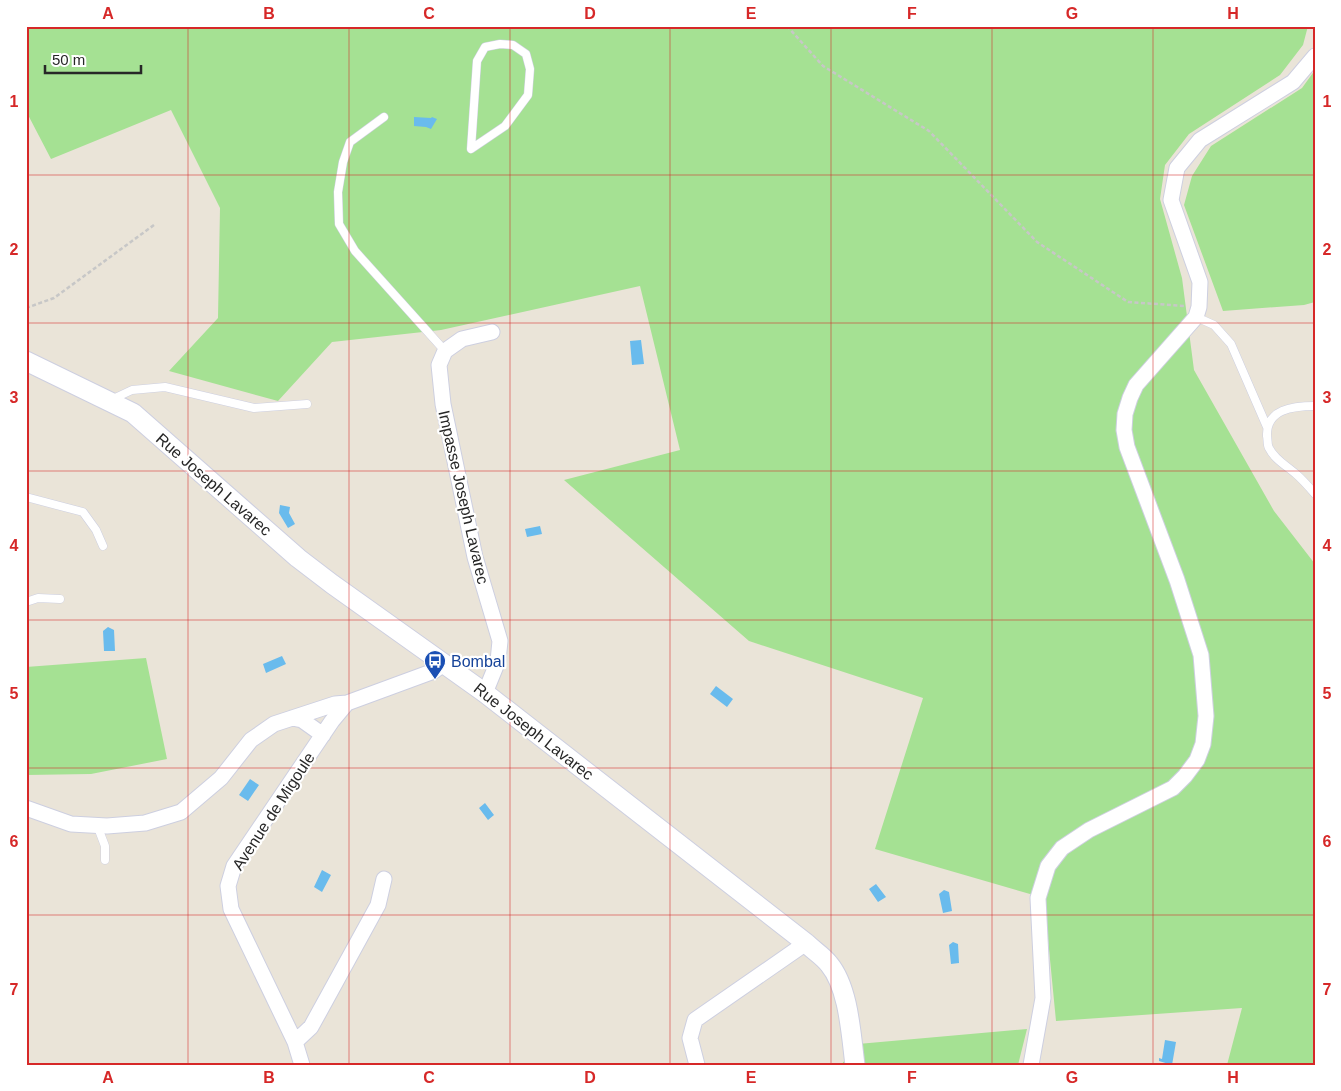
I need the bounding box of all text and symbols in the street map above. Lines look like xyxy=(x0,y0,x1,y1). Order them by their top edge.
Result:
text: A xyxy=(102,5,114,22)
text: B xyxy=(263,5,275,22)
text: C xyxy=(423,5,435,22)
text: D xyxy=(584,5,596,22)
text: E xyxy=(746,5,757,22)
text: F xyxy=(907,5,917,22)
text: G xyxy=(1066,5,1078,22)
text: H xyxy=(1227,5,1239,22)
scale bar xyxy=(45,42,141,74)
text: 50 m xyxy=(52,51,85,68)
text: 1 xyxy=(10,93,19,110)
text: 1 xyxy=(1323,93,1332,110)
text: 2 xyxy=(10,241,19,258)
text: 2 xyxy=(1323,241,1332,258)
text: 3 xyxy=(10,389,19,406)
text: 3 xyxy=(1323,389,1332,406)
street label: Impasse Joseph Lavarec xyxy=(435,409,492,586)
street label: Rue Joseph Lavarec xyxy=(153,430,275,539)
text: 4 xyxy=(10,537,19,554)
text: 4 xyxy=(1323,537,1332,554)
bus stop icon: Bombal xyxy=(423,649,447,680)
place label: Bombal xyxy=(451,653,505,670)
street label: Rue Joseph Lavarec xyxy=(471,680,597,783)
text: 5 xyxy=(10,685,19,702)
text: 5 xyxy=(1323,685,1332,702)
street label: Avenue de Migoule xyxy=(229,749,318,873)
text: 6 xyxy=(10,833,19,850)
text: 6 xyxy=(1323,833,1332,850)
text: 7 xyxy=(10,981,19,998)
text: 7 xyxy=(1323,981,1332,998)
text: A xyxy=(102,1069,114,1086)
text: B xyxy=(263,1069,275,1086)
text: C xyxy=(423,1069,435,1086)
text: D xyxy=(584,1069,596,1086)
text: E xyxy=(746,1069,757,1086)
text: F xyxy=(907,1069,917,1086)
text: G xyxy=(1066,1069,1078,1086)
text: H xyxy=(1227,1069,1239,1086)

